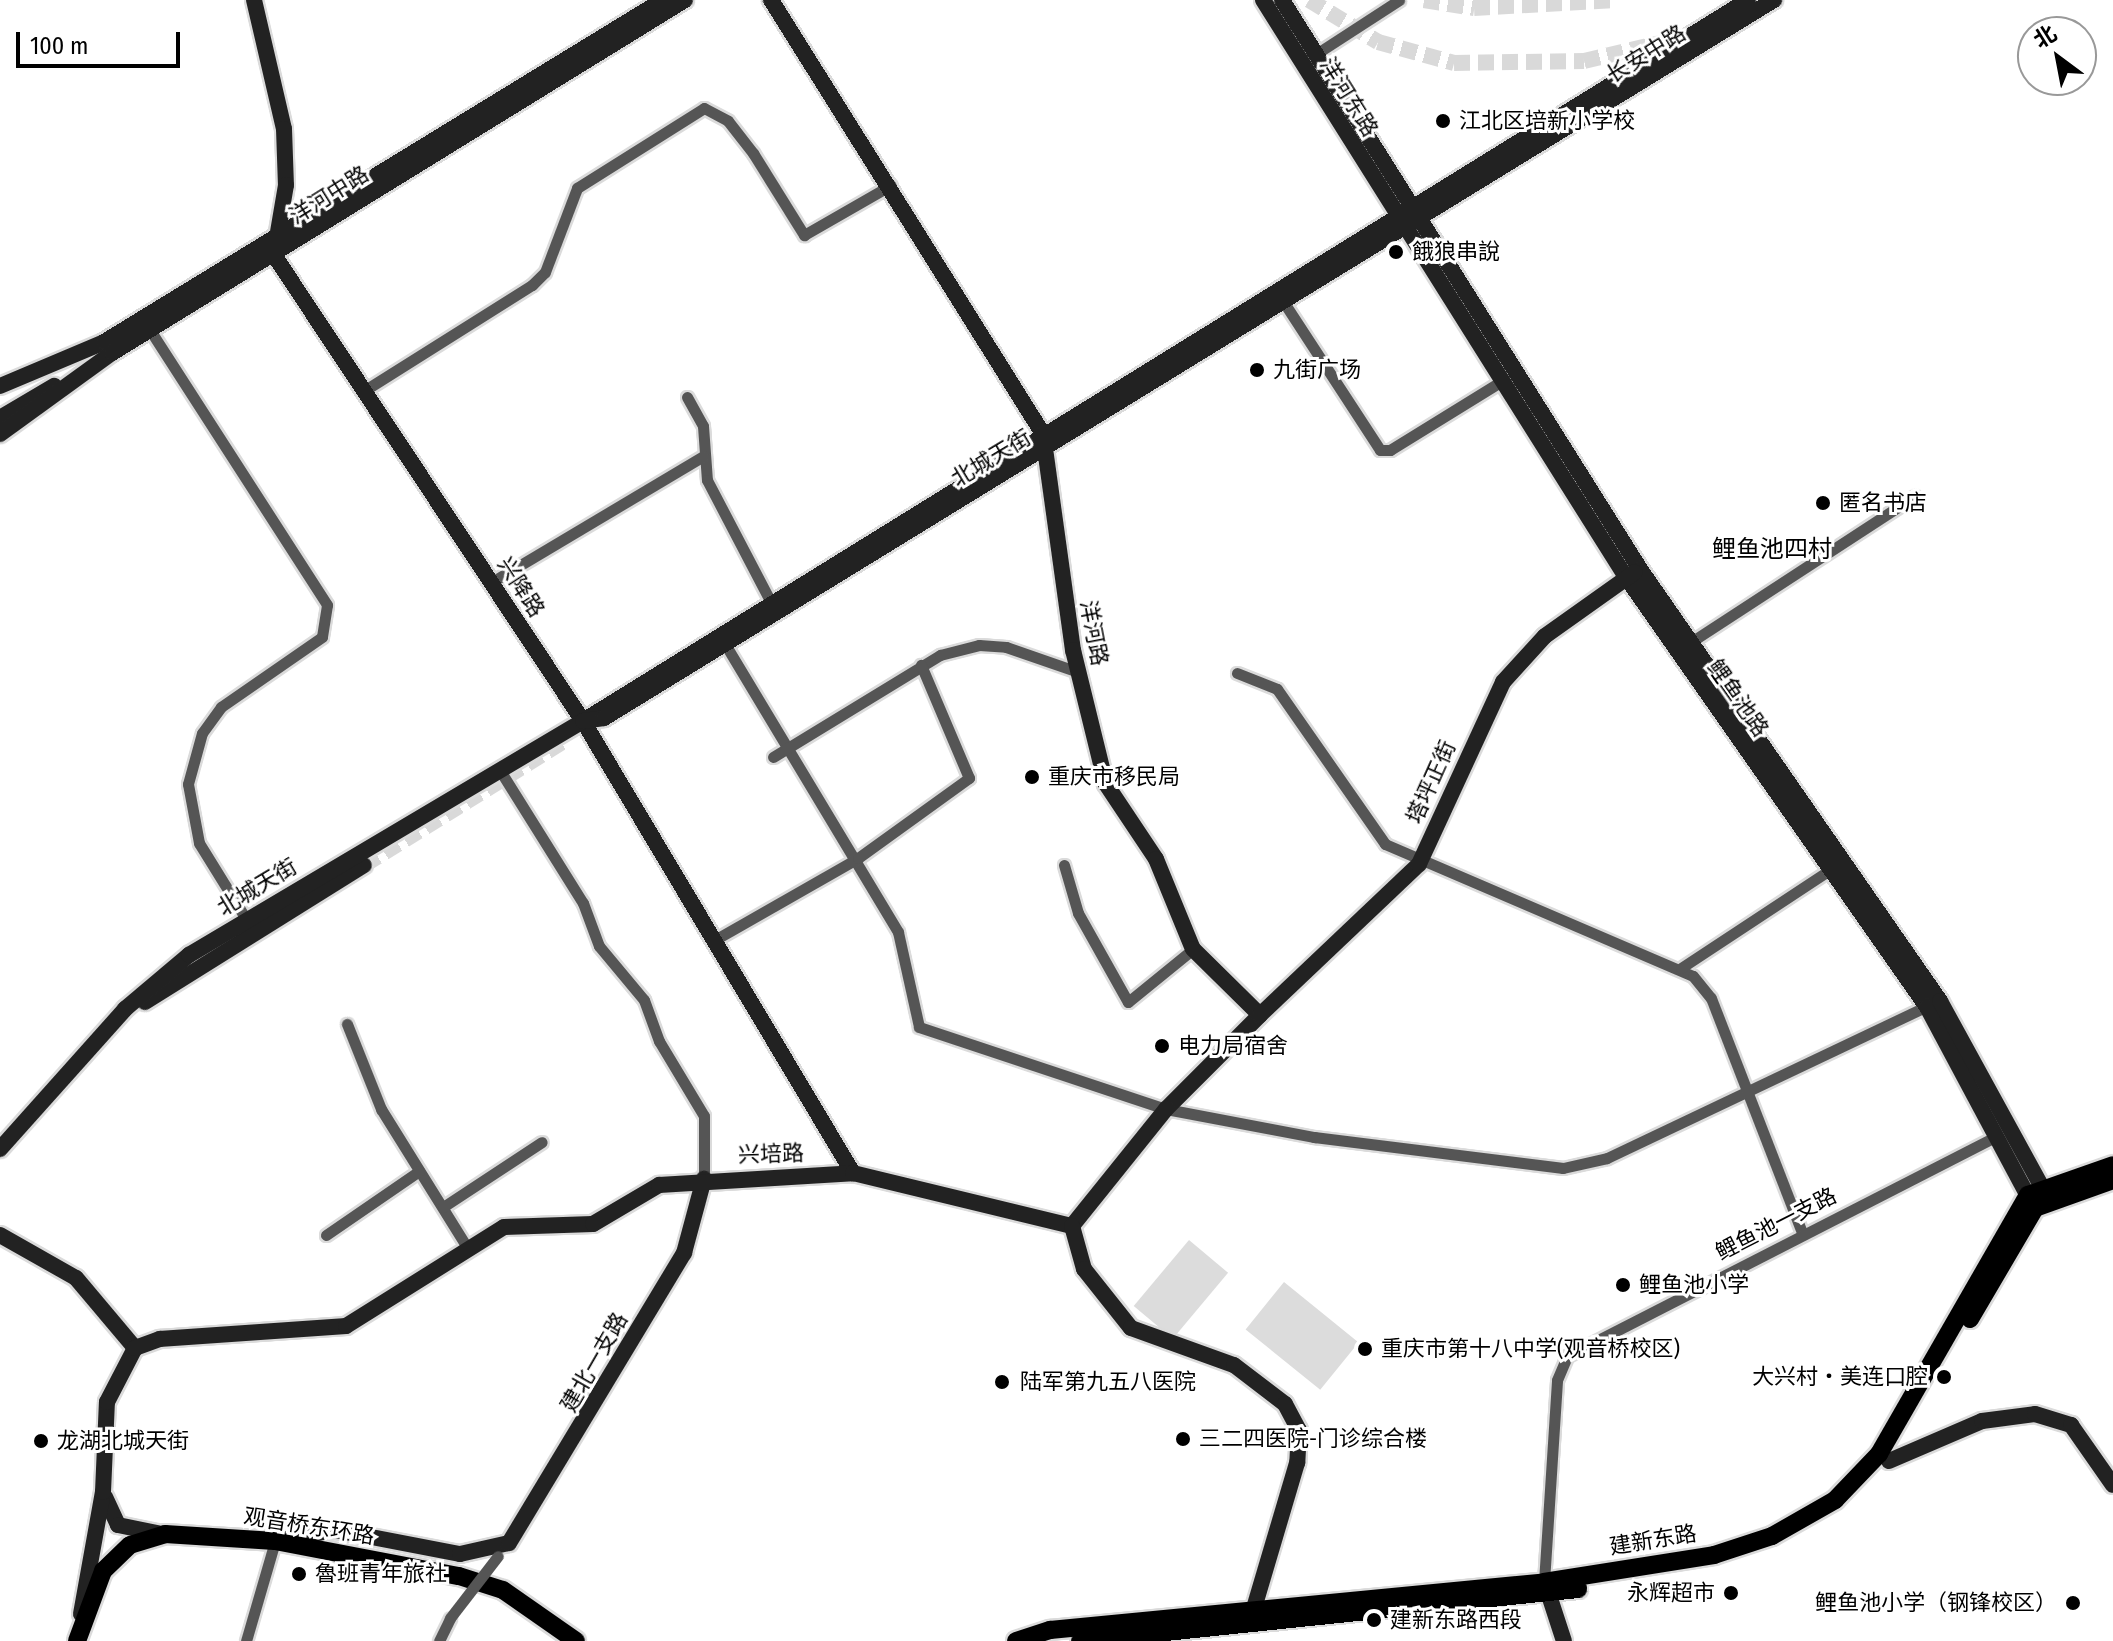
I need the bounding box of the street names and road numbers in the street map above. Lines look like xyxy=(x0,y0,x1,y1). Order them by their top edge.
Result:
street label: 长安中路 xyxy=(1602,19,1690,89)
street label: 洋河东路 xyxy=(1314,53,1384,141)
street label: 洋河中路 xyxy=(285,160,373,230)
street label: 北城天街 xyxy=(946,424,1036,492)
street label: 兴降路 xyxy=(492,552,550,622)
street label: 洋河路 xyxy=(1075,598,1113,668)
street label: 鲤鱼池路 xyxy=(1702,654,1774,742)
street label: 塔坪正街 xyxy=(1401,736,1461,828)
street label: 北城天街 xyxy=(212,853,302,921)
street label: 兴培路 xyxy=(738,1140,804,1168)
street label: 鲤鱼池一支路 xyxy=(1711,1182,1841,1266)
street label: 建北一支路 xyxy=(555,1308,633,1416)
street label: 观音桥东环路 xyxy=(242,1503,376,1549)
street label: 建新东路 xyxy=(1607,1520,1699,1560)

